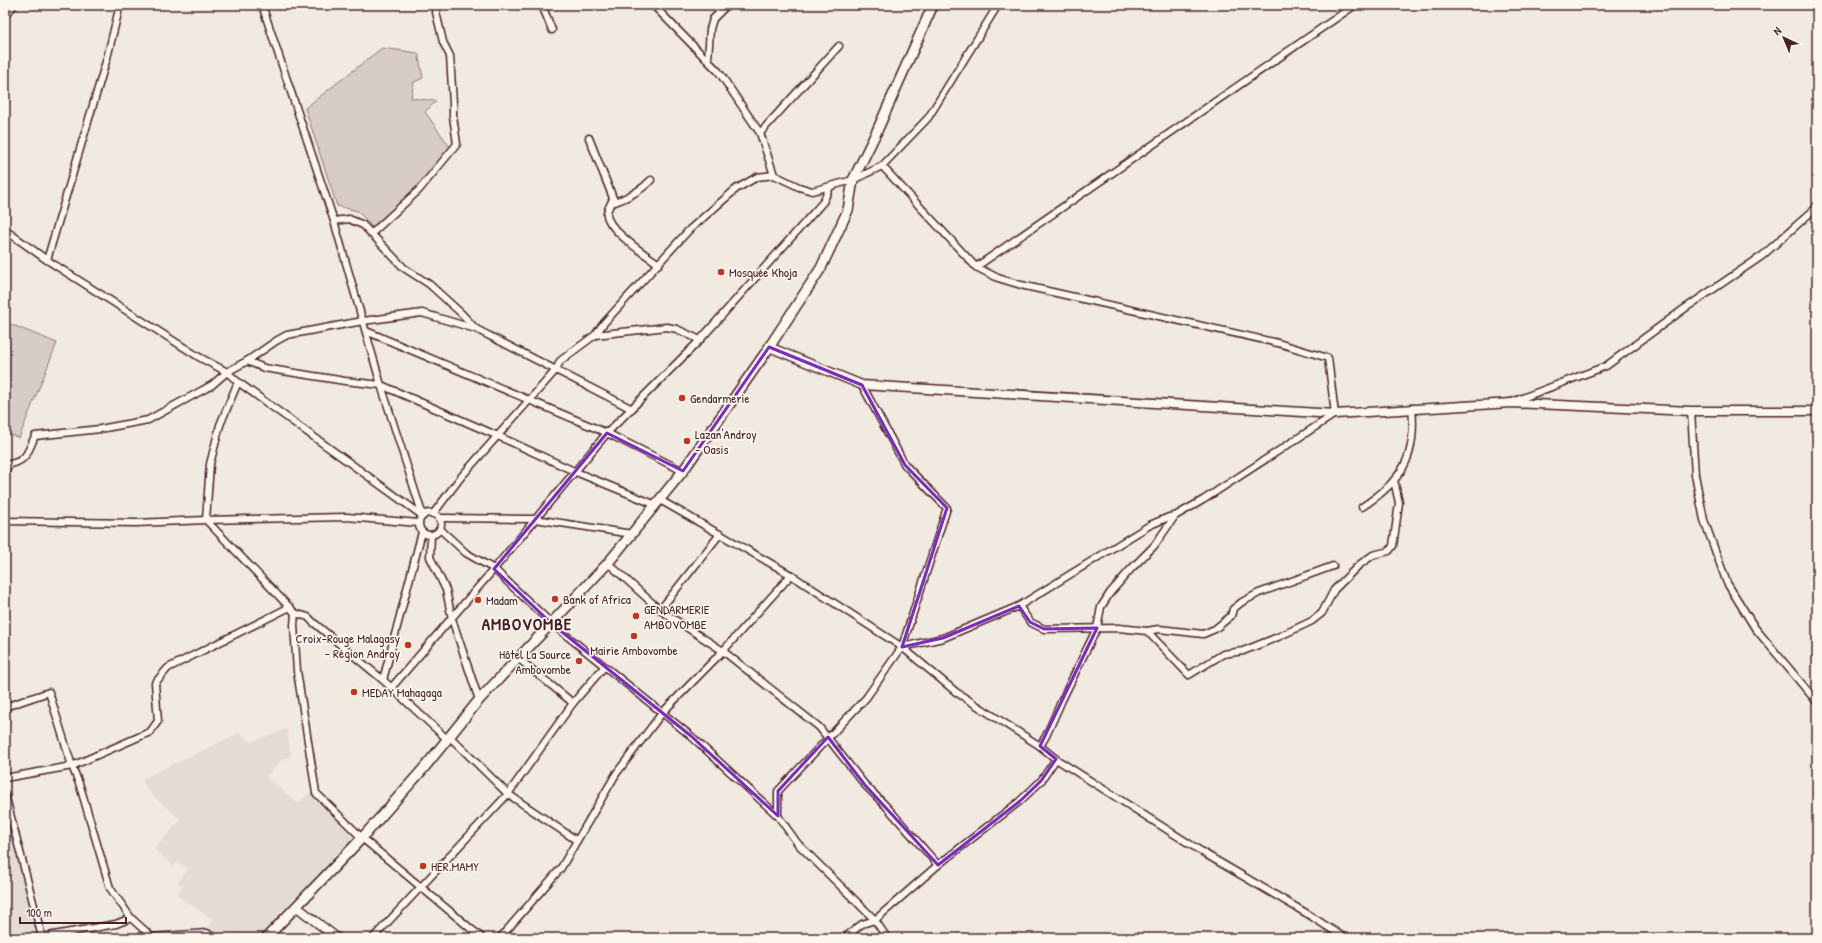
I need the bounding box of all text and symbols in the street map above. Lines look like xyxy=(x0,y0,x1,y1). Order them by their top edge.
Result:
north arrow xyxy=(1764,18,1804,58)
text: N xyxy=(1770,24,1784,38)
place label: Mosquée Khoja xyxy=(729,263,797,281)
marker: Mosquée Khoja xyxy=(716,267,726,277)
place label: Gendarmerie xyxy=(690,389,750,407)
marker: Gendarmerie xyxy=(677,393,687,403)
place label: Lazan'Androy - Oasis xyxy=(695,425,757,458)
marker: Lazan'Androy - Oasis xyxy=(682,436,692,446)
place label: Bank of Africa xyxy=(563,590,631,608)
place label: Madam xyxy=(486,591,518,609)
marker: Bank of Africa xyxy=(550,594,560,604)
marker: Madam xyxy=(473,595,483,605)
place label: GENDARMERIE AMBOVOMBE xyxy=(644,600,710,633)
marker: GENDARMERIE AMBOVOMBE xyxy=(631,611,641,621)
district label: AMBOVOMBE xyxy=(482,612,572,635)
place label: Croix-Rouge Malagasy - Région Androy xyxy=(296,629,400,662)
marker: Mairie Ambovombe xyxy=(629,631,639,641)
marker: Croix-Rouge Malagasy - Région Androy xyxy=(403,640,413,650)
place label: Mairie Ambovombe xyxy=(590,641,678,659)
place label: Hôtel La Source Ambovombe xyxy=(499,645,571,678)
marker: Hôtel La Source Ambovombe xyxy=(574,656,584,666)
place label: MEDAY Mahagaga xyxy=(362,683,442,701)
marker: MEDAY Mahagaga xyxy=(349,687,359,697)
place label: HER.MAMY xyxy=(431,857,479,875)
marker: HER.MAMY xyxy=(418,861,428,871)
scale bar xyxy=(20,899,126,925)
text: 100 m xyxy=(26,904,52,921)

